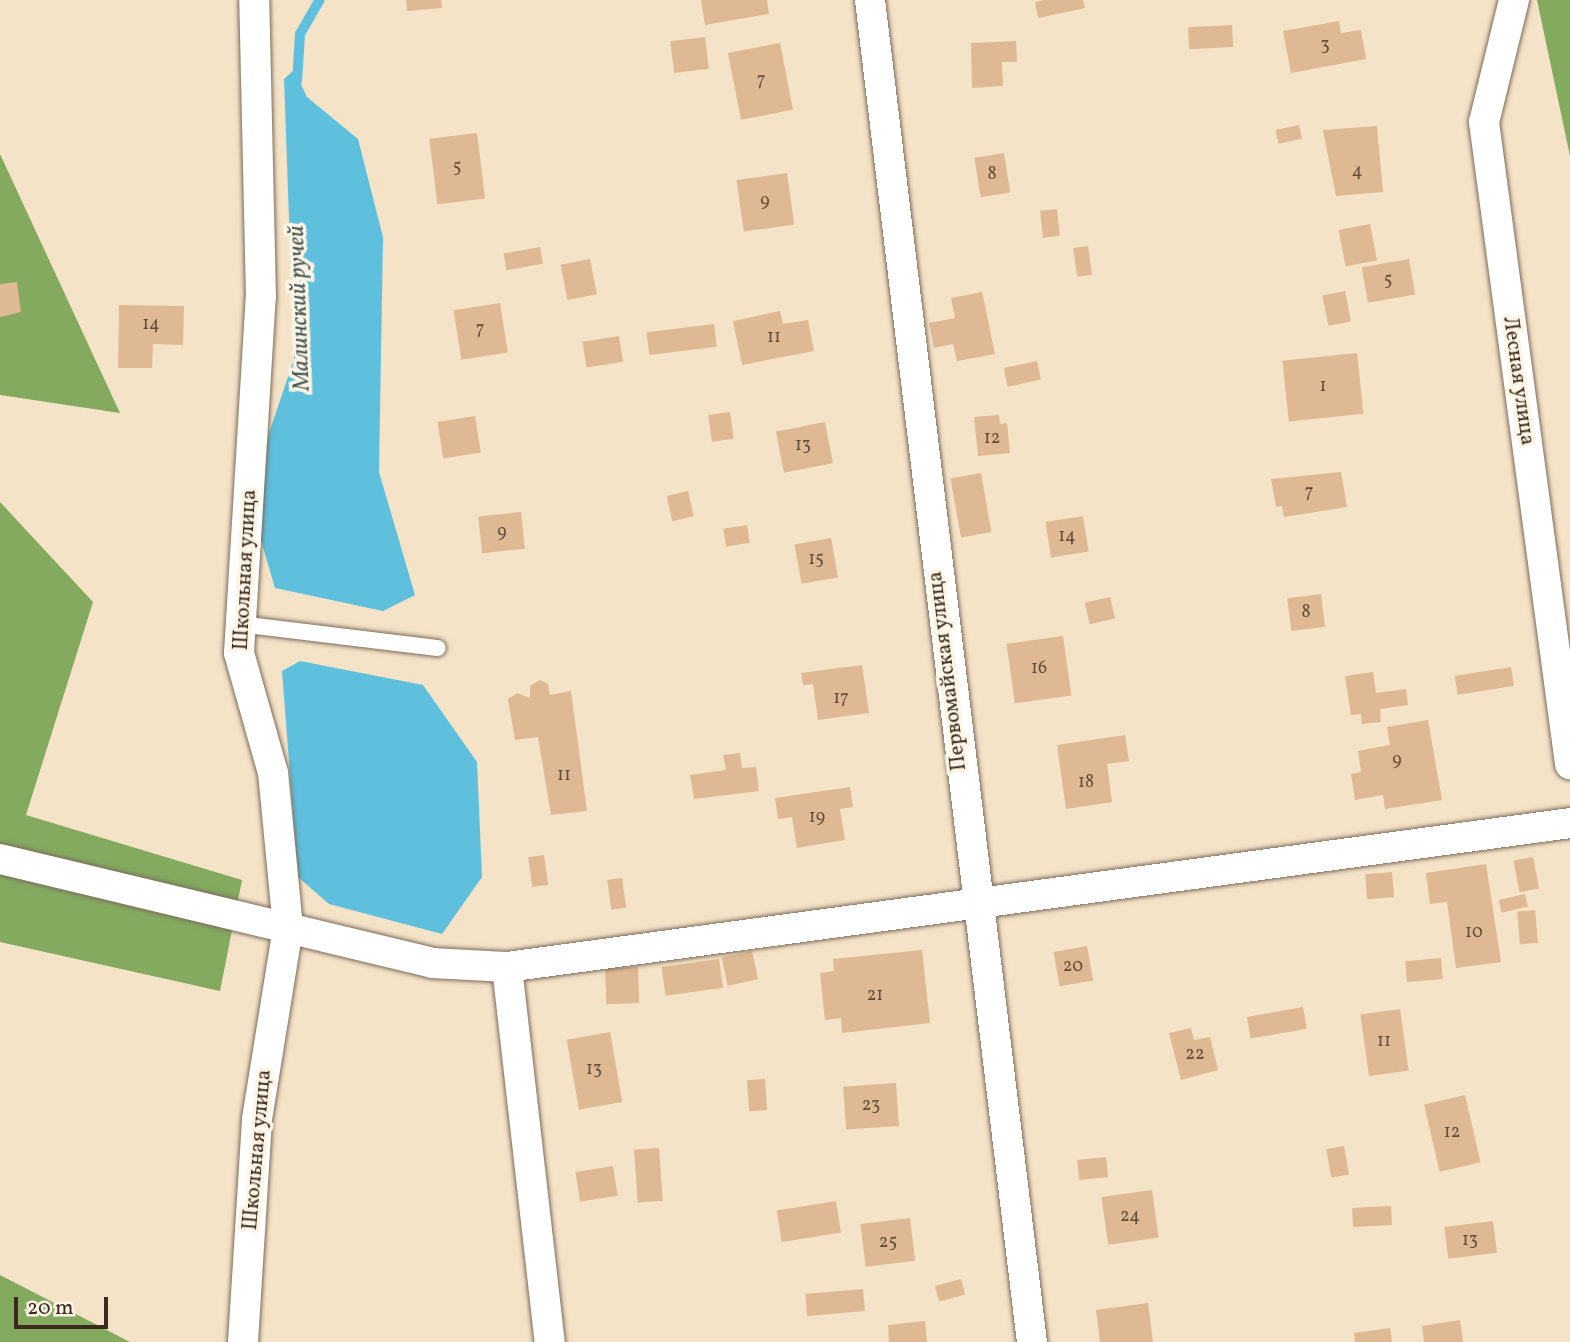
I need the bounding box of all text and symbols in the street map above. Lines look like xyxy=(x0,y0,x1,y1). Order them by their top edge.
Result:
house number: 3 xyxy=(1320,35,1330,57)
house number: 7 xyxy=(757,70,765,92)
house number: 5 xyxy=(453,157,461,179)
house number: 4 xyxy=(1352,161,1362,183)
house number: 8 xyxy=(987,164,997,186)
house number: 9 xyxy=(760,191,770,213)
water label: Малинский ручей xyxy=(283,225,317,391)
house number: 5 xyxy=(1384,270,1392,292)
house number: 14 xyxy=(142,314,160,336)
street label: Лесная улица xyxy=(1496,315,1540,447)
house number: 7 xyxy=(476,319,484,341)
house number: 11 xyxy=(767,327,781,349)
house number: 1 xyxy=(1320,376,1326,398)
house number: 12 xyxy=(984,428,1000,450)
house number: 13 xyxy=(795,435,811,457)
house number: 7 xyxy=(1305,482,1313,504)
street label: Школьная улица xyxy=(229,489,263,651)
house number: 9 xyxy=(497,522,507,544)
house number: 14 xyxy=(1058,526,1076,548)
house number: 15 xyxy=(808,549,824,571)
street label: Первомайская улица xyxy=(923,570,973,772)
house number: 8 xyxy=(1301,602,1311,624)
house number: 16 xyxy=(1031,658,1047,680)
house number: 17 xyxy=(833,688,849,710)
house number: 9 xyxy=(1392,750,1402,772)
house number: 11 xyxy=(557,765,571,787)
house number: 18 xyxy=(1078,772,1094,794)
house number: 19 xyxy=(809,807,825,829)
house number: 10 xyxy=(1465,922,1483,944)
house number: 20 xyxy=(1063,956,1083,978)
house number: 21 xyxy=(867,985,883,1007)
house number: 11 xyxy=(1377,1031,1391,1053)
house number: 22 xyxy=(1185,1044,1205,1066)
house number: 13 xyxy=(586,1059,602,1081)
street label: Школьная улица xyxy=(238,1068,278,1232)
house number: 23 xyxy=(862,1095,880,1117)
house number: 12 xyxy=(1444,1122,1460,1144)
house number: 24 xyxy=(1120,1206,1140,1228)
house number: 13 xyxy=(1462,1230,1478,1252)
house number: 25 xyxy=(879,1232,897,1254)
scale bar xyxy=(18,1282,112,1326)
text: 20 m xyxy=(27,1294,73,1323)

